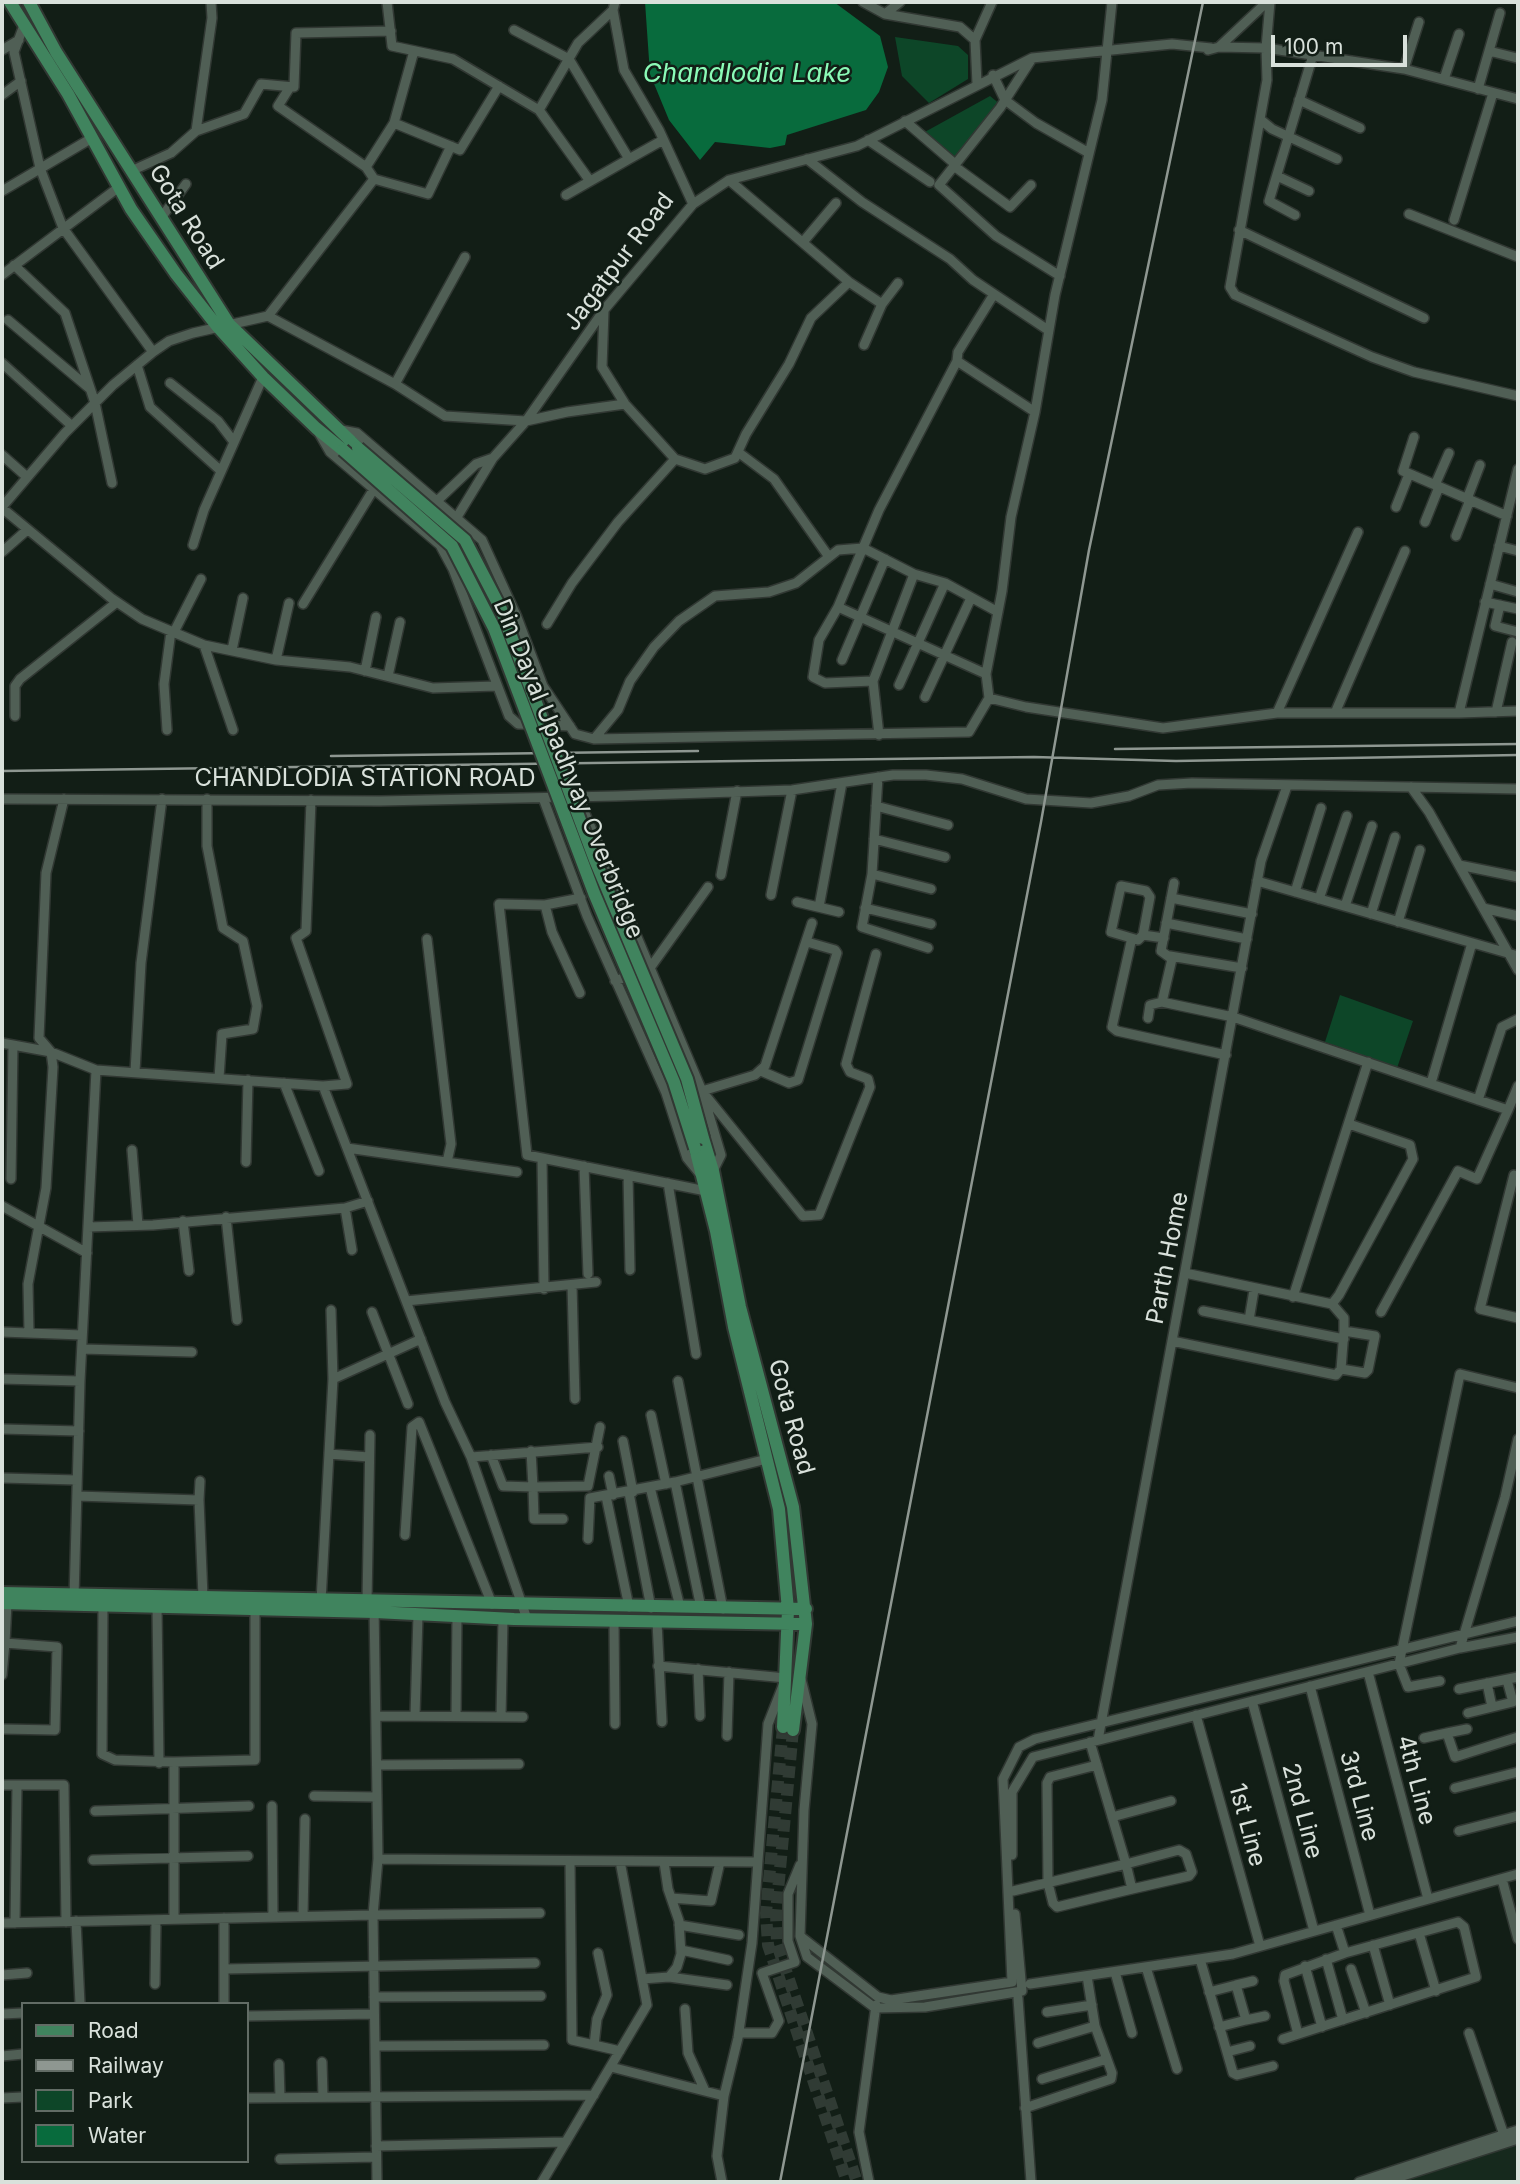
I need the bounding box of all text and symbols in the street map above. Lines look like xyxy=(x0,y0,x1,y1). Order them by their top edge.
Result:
scale bar xyxy=(1275,21,1412,65)
text: 100 m xyxy=(1284,34,1343,59)
water label: Chandlodia Lake xyxy=(643,58,851,90)
street label: Gota Road xyxy=(142,159,230,275)
street label: Jagatpur Road xyxy=(558,187,680,337)
street label: Din Dayal Upadhyay Overbridge xyxy=(487,595,649,943)
street label: CHANDLODIA STATION ROAD xyxy=(195,765,535,793)
street label: Parth Home xyxy=(1141,1189,1195,1327)
street label: Gota Road xyxy=(762,1356,820,1478)
street label: 4th Line xyxy=(1390,1732,1442,1828)
street label: 3rd Line xyxy=(1333,1748,1385,1844)
street label: 2nd Line xyxy=(1275,1760,1329,1862)
street label: 1st Line xyxy=(1222,1780,1272,1870)
legend xyxy=(21,2002,248,2163)
text: Road xyxy=(88,2018,139,2043)
text: Railway xyxy=(88,2053,164,2078)
text: Park xyxy=(88,2088,133,2113)
text: Water xyxy=(88,2123,146,2148)

